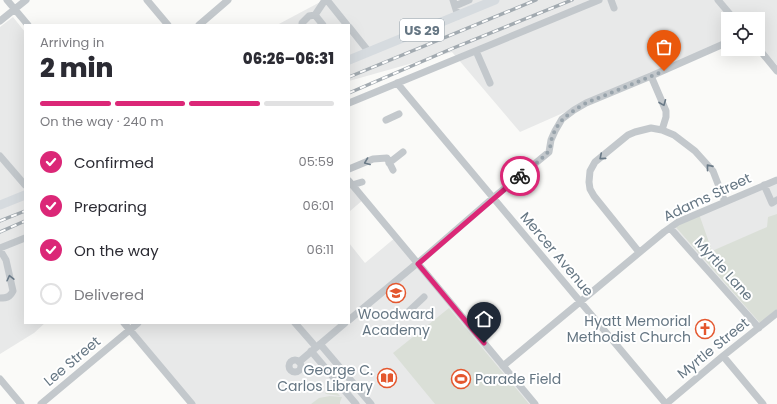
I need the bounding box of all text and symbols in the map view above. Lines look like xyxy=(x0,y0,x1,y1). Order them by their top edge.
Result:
map controls xyxy=(721,12,765,56)
button: locate xyxy=(721,12,765,56)
road number: US 29 xyxy=(400,19,444,41)
pin xyxy=(647,30,681,71)
text: Arriving in xyxy=(40,33,104,52)
icon: bag xyxy=(653,36,675,58)
text: 06:26–06:31 xyxy=(243,48,334,69)
text: 2 min xyxy=(40,50,113,86)
one-way arrow xyxy=(658,99,666,106)
text: On the way · 240 m xyxy=(40,112,164,131)
icon: check xyxy=(40,151,62,173)
text: Confirmed xyxy=(74,152,154,173)
text: 05:59 xyxy=(299,152,334,171)
one-way arrow xyxy=(599,152,606,159)
courier xyxy=(500,156,540,196)
one-way arrow xyxy=(364,157,371,165)
one-way arrow xyxy=(706,164,713,172)
icon: bike xyxy=(509,165,531,187)
street label: Adams Street xyxy=(660,168,754,226)
icon: check xyxy=(40,195,62,217)
text: Preparing xyxy=(74,196,147,217)
text: 06:01 xyxy=(302,196,334,215)
street label: Mercer Avenue xyxy=(516,207,599,301)
street label: Myrtle Lane xyxy=(690,233,758,305)
icon: check xyxy=(40,239,62,261)
text: On the way xyxy=(74,240,159,261)
text: 06:11 xyxy=(306,240,334,259)
one-way arrow xyxy=(7,274,15,281)
school or university icon: Woodward Academy xyxy=(385,282,407,304)
text: Delivered xyxy=(74,284,144,305)
pin xyxy=(467,302,501,343)
place label: Woodward Academy xyxy=(358,304,434,340)
icon: home xyxy=(473,308,495,330)
place label: Hyatt Memorial Methodist Church xyxy=(567,311,691,347)
street label: Myrtle Street xyxy=(673,313,753,383)
church icon: Hyatt Memorial Methodist Church xyxy=(694,318,716,340)
street label: Lee Street xyxy=(39,331,105,391)
place label: George C. Carlos Library xyxy=(277,360,373,396)
library icon: George C. Carlos Library xyxy=(376,367,398,389)
sports icon: Parade Field xyxy=(450,368,472,390)
place label: Parade Field xyxy=(475,369,561,389)

